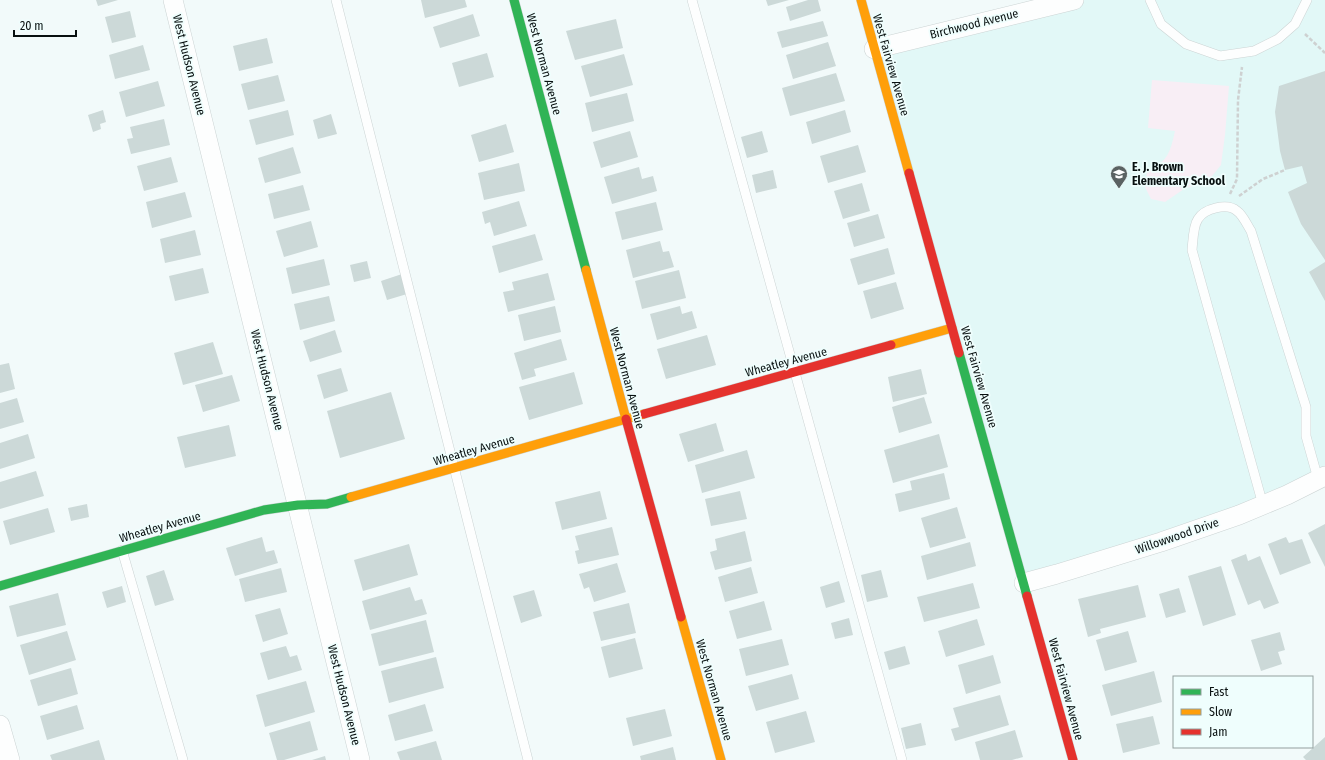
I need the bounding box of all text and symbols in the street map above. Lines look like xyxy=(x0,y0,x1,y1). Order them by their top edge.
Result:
street label: Birchwood Avenue xyxy=(928,6,1020,42)
scale bar xyxy=(14,12,76,38)
street label: West Norman Avenue xyxy=(524,12,564,116)
street label: West Fairview Avenue xyxy=(870,12,912,118)
street label: West Hudson Avenue xyxy=(170,13,208,117)
text: 20 m xyxy=(20,19,44,33)
place label: E. J. Brown Elementary School xyxy=(1132,160,1226,188)
school or university icon: E. J. Brown Elementary School xyxy=(1109,164,1129,189)
street label: West Fairview Avenue xyxy=(958,324,1000,430)
street label: West Norman Avenue xyxy=(607,326,647,430)
street label: West Hudson Avenue xyxy=(248,328,286,432)
street label: Wheatley Avenue xyxy=(744,344,828,380)
street label: Wheatley Avenue xyxy=(432,432,516,468)
street label: Wheatley Avenue xyxy=(118,509,202,545)
street label: Willowwood Drive xyxy=(1133,515,1221,557)
street label: West Fairview Avenue xyxy=(1046,636,1086,742)
street label: West Norman Avenue xyxy=(693,638,735,742)
street label: West Hudson Avenue xyxy=(325,643,363,747)
legend xyxy=(1173,676,1313,748)
text: Fast xyxy=(1209,685,1228,699)
text: Slow xyxy=(1209,705,1232,719)
text: Jam xyxy=(1209,725,1227,739)

